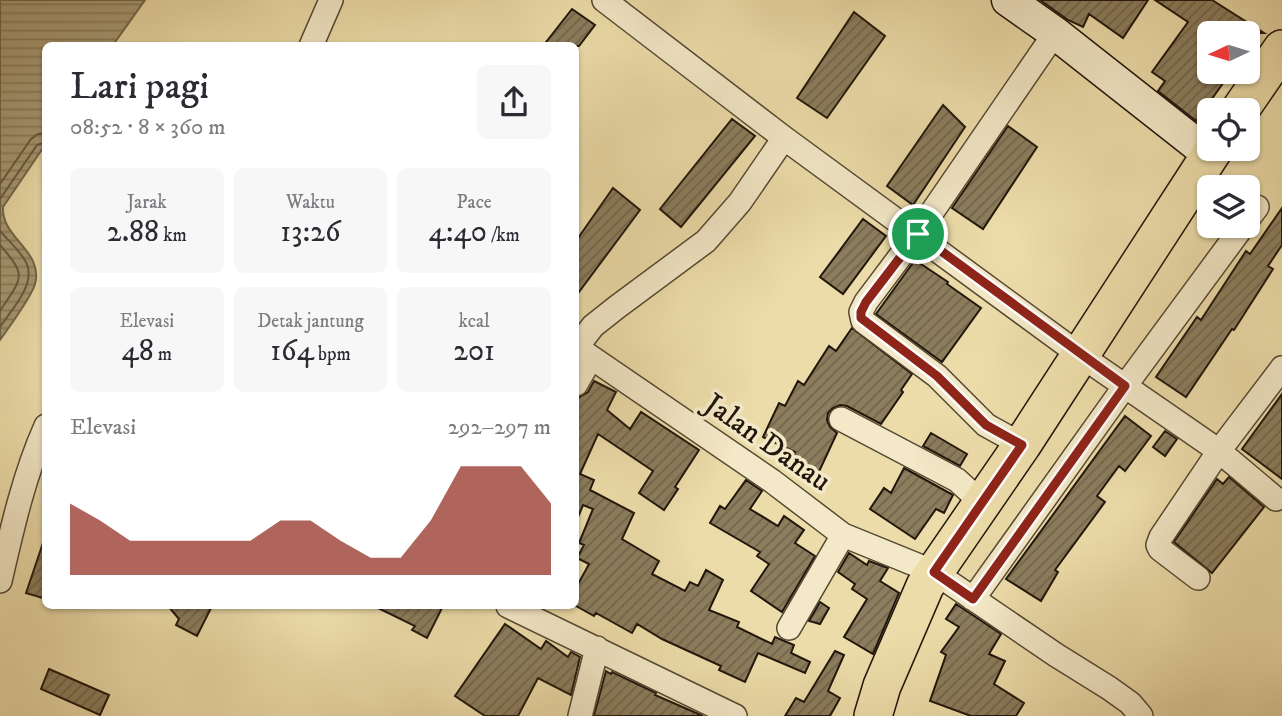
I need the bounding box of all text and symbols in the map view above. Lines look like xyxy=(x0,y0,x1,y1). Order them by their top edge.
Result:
north arrow xyxy=(1197,21,1260,84)
map controls xyxy=(1197,21,1260,238)
text: Lari pagi xyxy=(70,63,209,111)
button: share xyxy=(477,65,551,139)
button: locate xyxy=(1197,98,1260,161)
text: 08:52 · 8 × 360 m xyxy=(70,113,225,142)
button: layers xyxy=(1197,175,1260,238)
text: Jarak xyxy=(127,191,167,214)
text: Waktu xyxy=(286,191,335,214)
text: Pace xyxy=(457,191,492,214)
pin xyxy=(888,204,948,264)
text: 2.88 xyxy=(107,214,159,251)
text: 13:26 xyxy=(280,214,341,251)
text: 4:40 xyxy=(428,214,487,251)
icon: arrive xyxy=(899,215,937,253)
text: km xyxy=(159,224,187,247)
text: /km xyxy=(487,224,520,247)
text: Elevasi xyxy=(120,310,174,333)
text: Detak jantung xyxy=(257,310,364,333)
text: kcal xyxy=(459,310,490,333)
text: 48 xyxy=(122,333,154,370)
text: 164 xyxy=(270,333,314,370)
text: 201 xyxy=(453,333,495,370)
text: m xyxy=(154,343,172,366)
text: bpm xyxy=(314,343,351,366)
street label: Jalan Danau xyxy=(694,384,838,500)
text: Elevasi xyxy=(70,413,136,442)
text: 292–297 m xyxy=(448,413,551,442)

